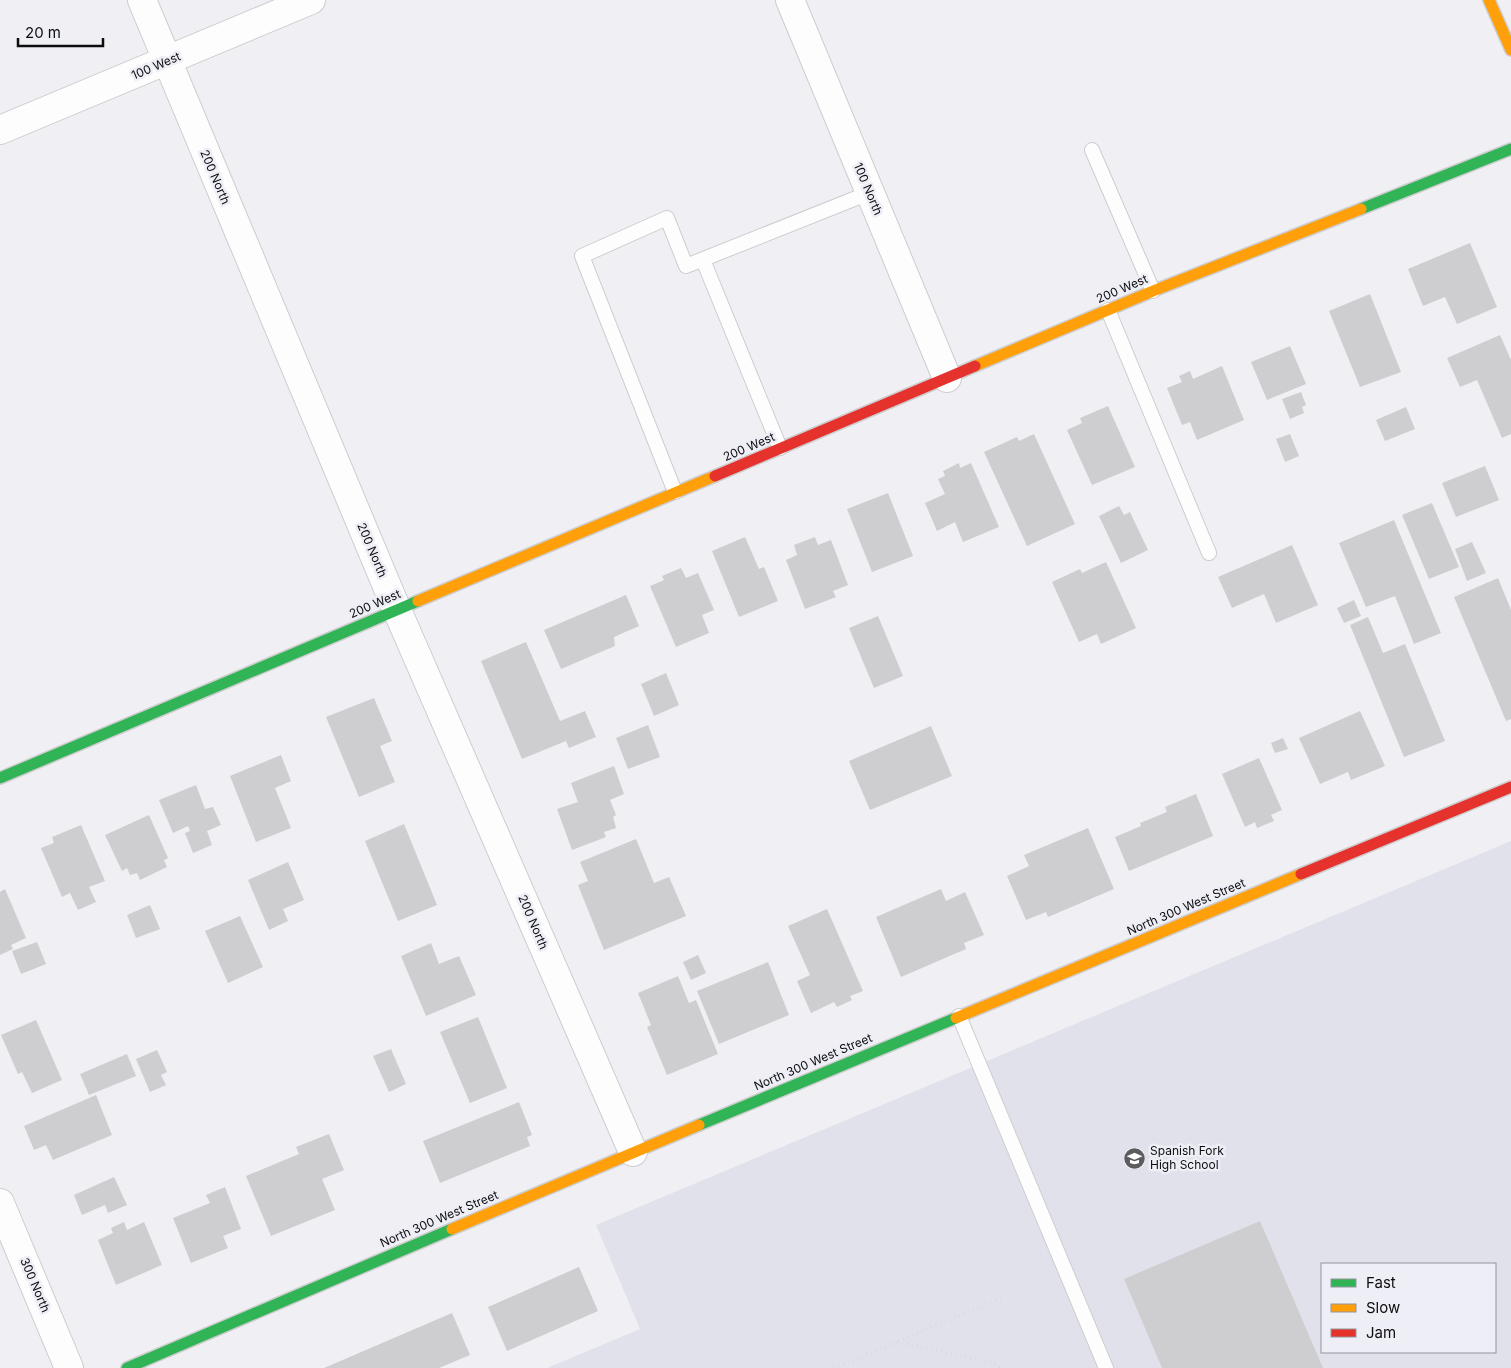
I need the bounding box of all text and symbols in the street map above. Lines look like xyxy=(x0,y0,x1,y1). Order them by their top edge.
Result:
scale bar xyxy=(18,15,102,47)
text: 20 m xyxy=(25,23,61,42)
street label: 100 West xyxy=(129,48,183,83)
street label: 200 North xyxy=(197,147,234,206)
street label: 100 North xyxy=(851,160,886,217)
street label: 200 West xyxy=(1094,271,1150,306)
street label: 200 West xyxy=(721,429,777,464)
street label: 200 North xyxy=(354,520,391,579)
street label: 200 West xyxy=(347,586,403,621)
street label: North 300 West Street xyxy=(1124,875,1247,938)
street label: 200 North xyxy=(515,892,552,951)
street label: North 300 West Street xyxy=(751,1030,874,1093)
place label: Spanish Fork High School xyxy=(1150,1143,1224,1172)
school or university icon: Spanish Fork High School xyxy=(1122,1146,1146,1170)
street label: North 300 West Street xyxy=(377,1187,500,1250)
street label: 300 North xyxy=(17,1255,54,1314)
legend xyxy=(1321,1263,1496,1353)
text: Fast xyxy=(1366,1273,1396,1292)
text: Slow xyxy=(1366,1298,1400,1317)
text: Jam xyxy=(1366,1323,1396,1342)

